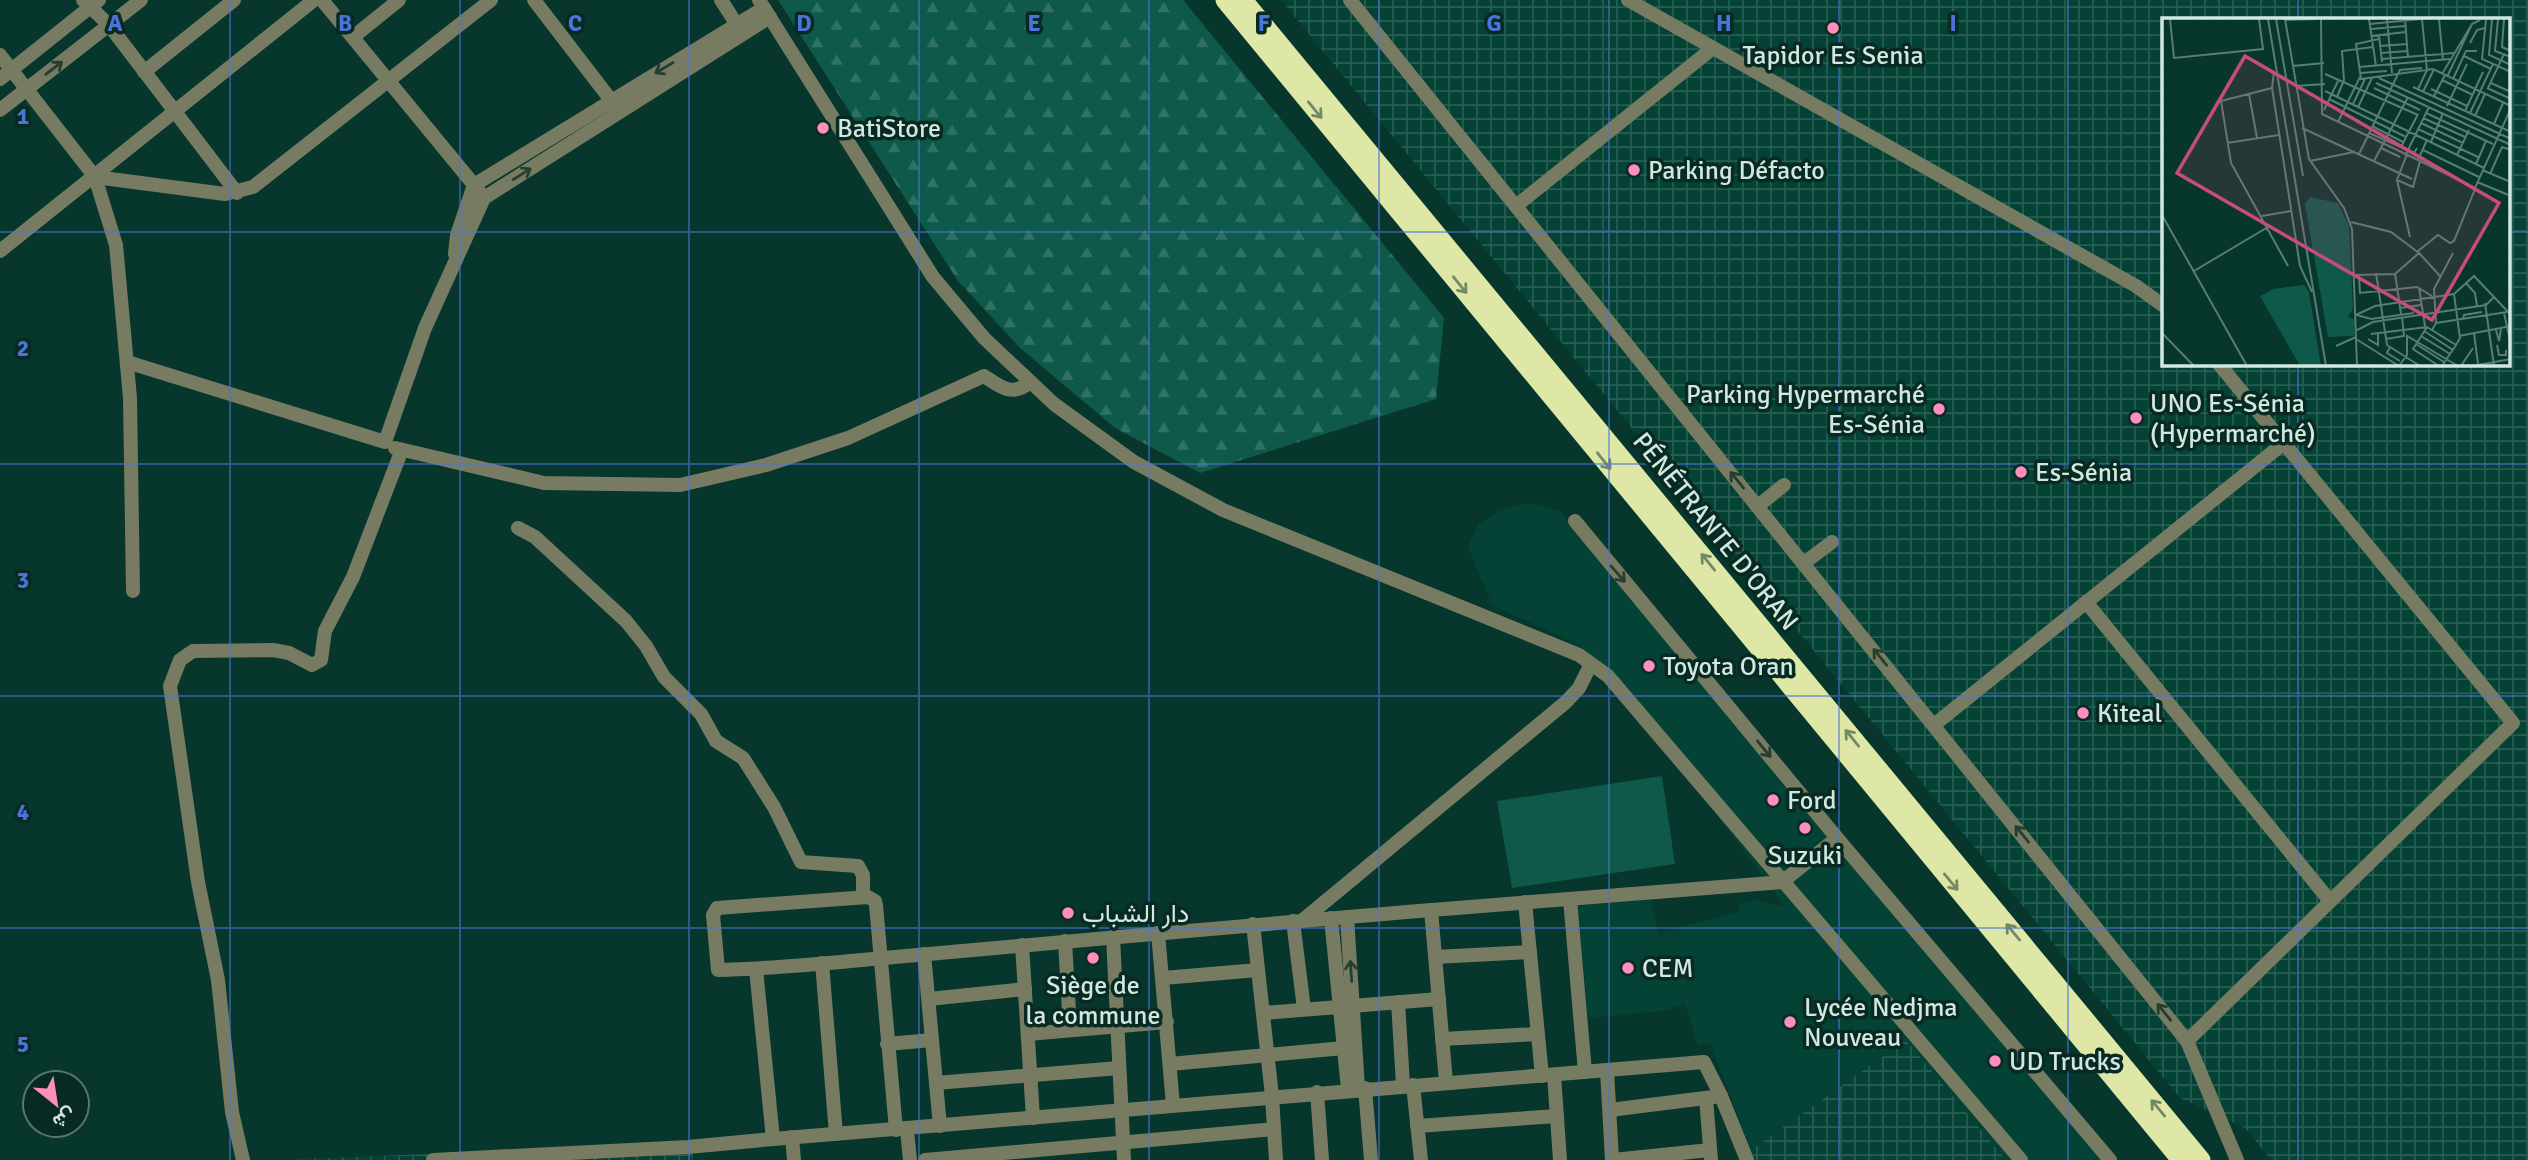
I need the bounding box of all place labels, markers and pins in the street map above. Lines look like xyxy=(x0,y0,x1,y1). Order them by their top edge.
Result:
marker: Tapidor Es Senia xyxy=(1825,20,1841,36)
place label: Tapidor Es Senia xyxy=(1742,40,1924,72)
place label: BatiStore xyxy=(837,113,941,145)
marker: BatiStore xyxy=(815,120,831,136)
place label: Parking Défacto xyxy=(1648,155,1825,187)
marker: Parking Défacto xyxy=(1626,162,1642,178)
place label: Parking Hypermarché Es-Sénia xyxy=(1686,379,1925,441)
place label: UNO Es-Sénia (Hypermarché) xyxy=(2150,388,2316,450)
marker: Parking Hypermarché Es-Sénia xyxy=(1931,401,1947,417)
marker: UNO Es-Sénia (Hypermarché) xyxy=(2128,410,2144,426)
place label: Es-Sénia xyxy=(2035,457,2132,489)
marker: Es-Sénia xyxy=(2013,464,2029,480)
place label: Toyota Oran xyxy=(1663,651,1794,683)
marker: Toyota Oran xyxy=(1641,658,1657,674)
place label: Kiteal xyxy=(2097,698,2162,730)
marker: Kiteal xyxy=(2075,705,2091,721)
place label: Ford xyxy=(1787,785,1836,817)
marker: Ford xyxy=(1765,792,1781,808)
marker: Suzuki xyxy=(1797,820,1813,836)
place label: Suzuki xyxy=(1768,840,1842,872)
place label: دار الشباب xyxy=(1082,898,1189,930)
marker: دار الشباب xyxy=(1060,905,1076,921)
marker: Siège de la commune xyxy=(1085,950,1101,966)
place label: CEM xyxy=(1642,953,1693,985)
marker: CEM xyxy=(1620,960,1636,976)
place label: Siège de la commune xyxy=(1025,970,1161,1032)
place label: Lycée Nedjma Nouveau xyxy=(1804,992,1958,1054)
marker: Lycée Nedjma Nouveau xyxy=(1782,1014,1798,1030)
place label: UD Trucks xyxy=(2009,1046,2121,1078)
marker: UD Trucks xyxy=(1987,1053,2003,1069)

